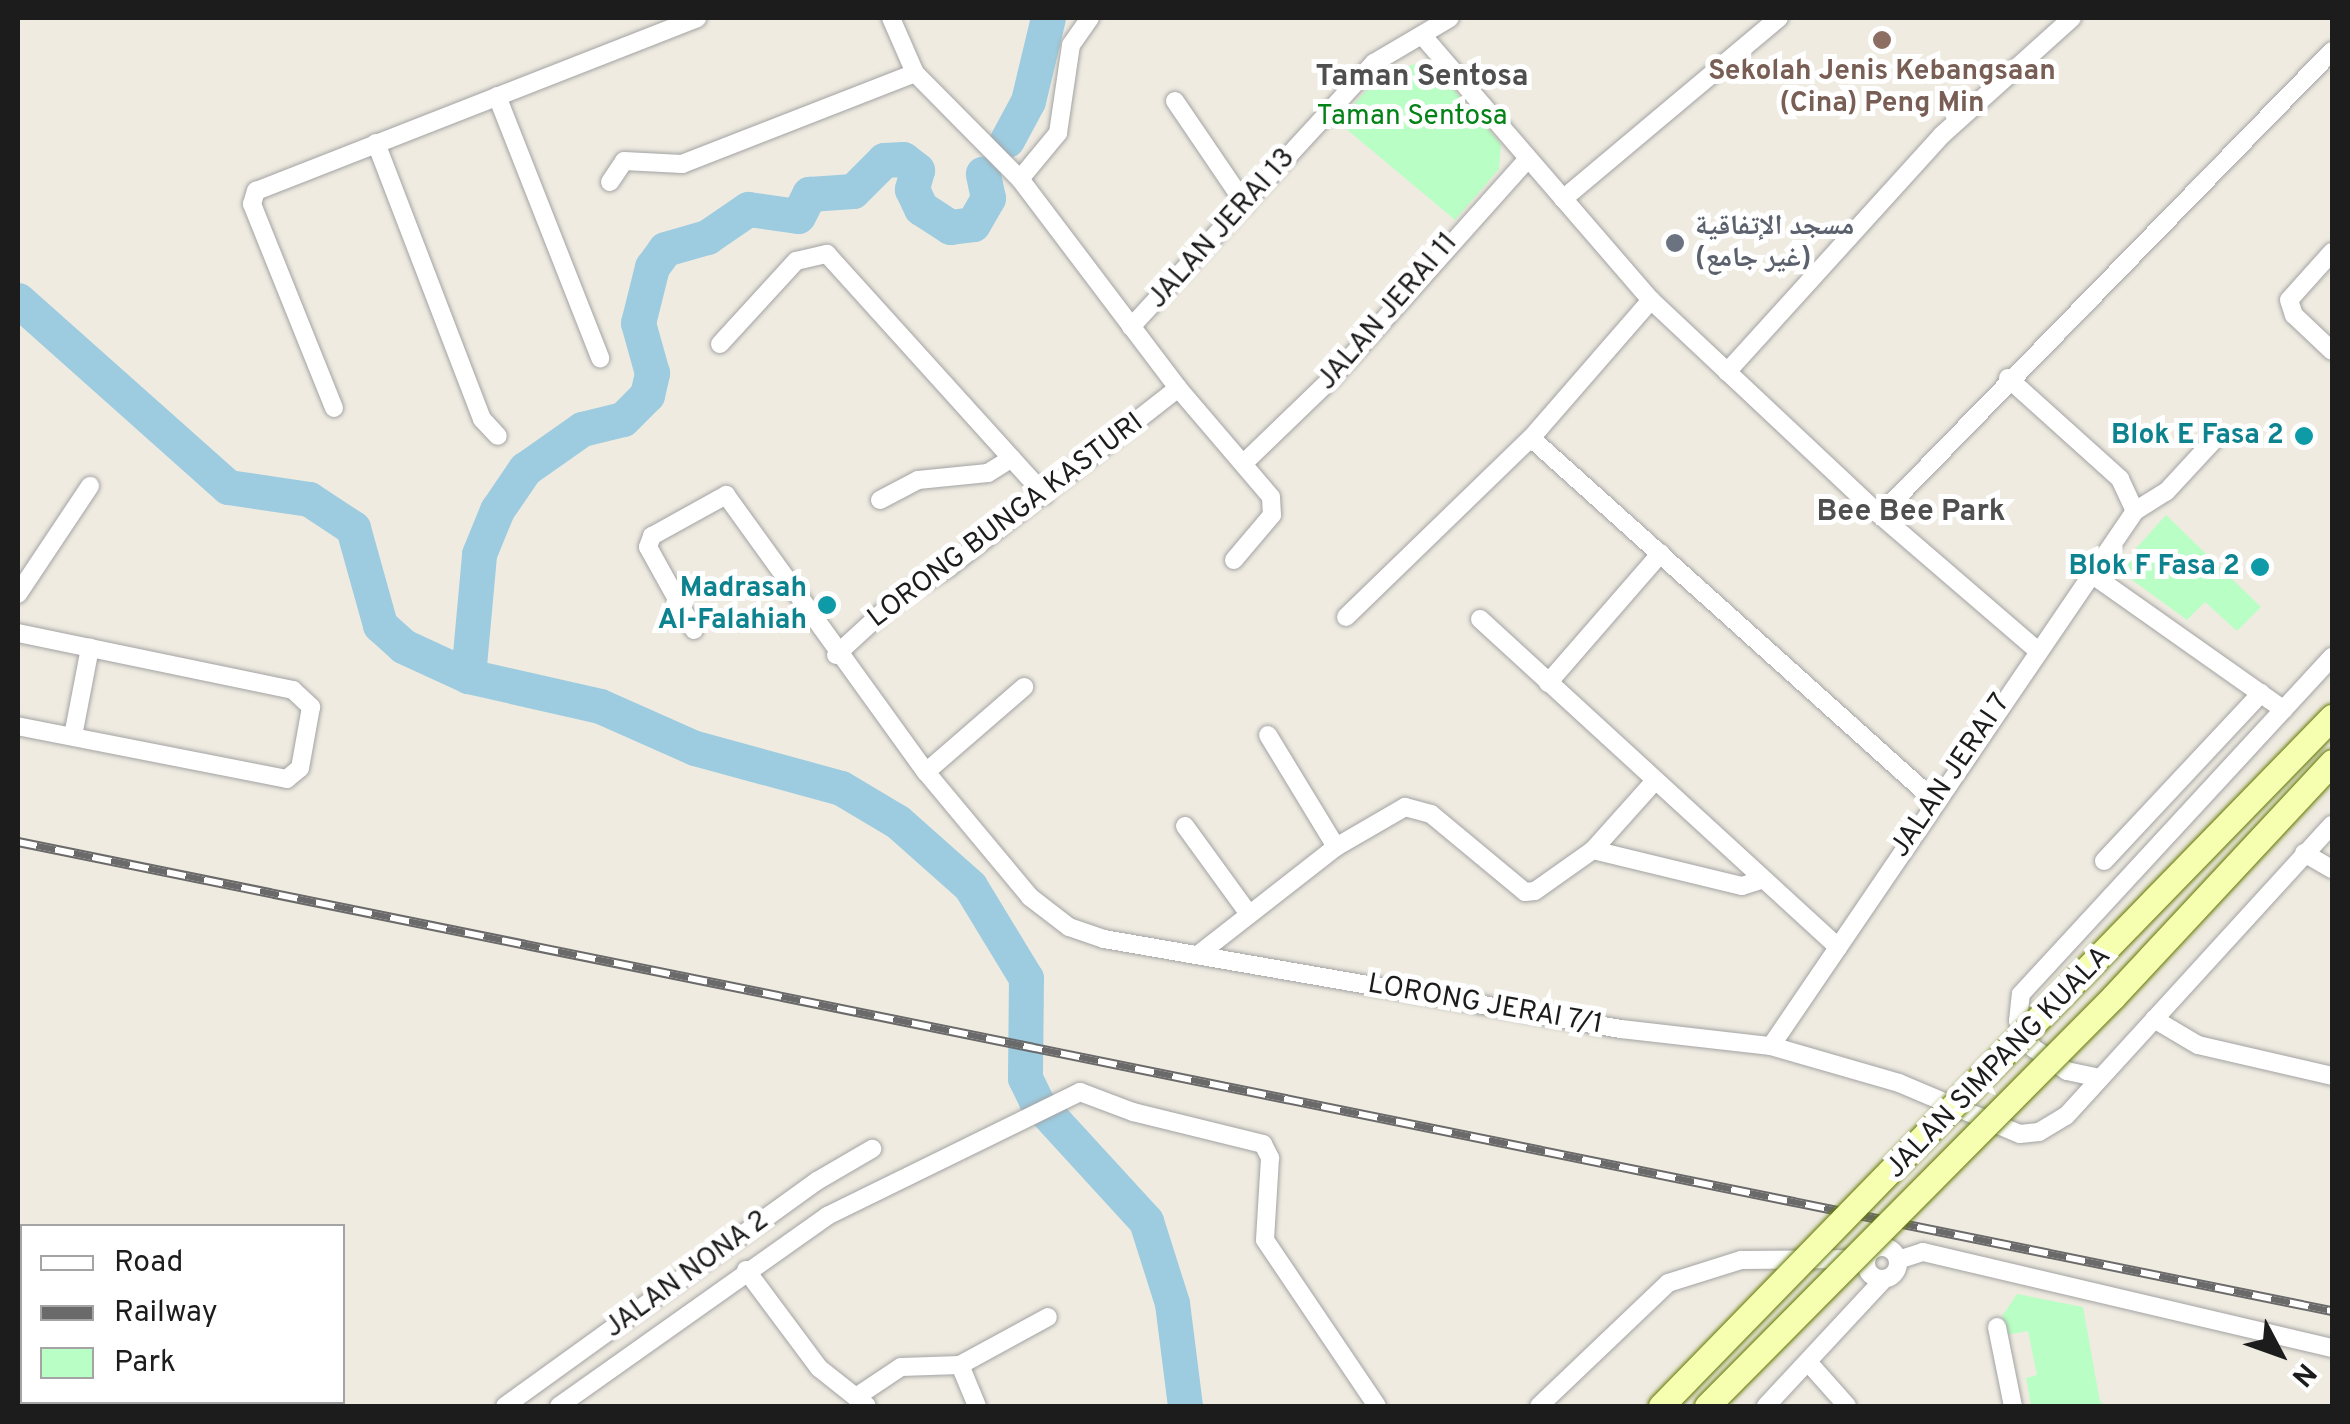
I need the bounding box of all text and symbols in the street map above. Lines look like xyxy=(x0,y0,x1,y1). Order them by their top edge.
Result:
marker: Sekolah Jenis Kebangsaan (Cina) Peng Min xyxy=(1871,29,1893,51)
place label: Sekolah Jenis Kebangsaan (Cina) Peng Min xyxy=(1708,55,2056,121)
district label: Taman Sentosa xyxy=(1316,60,1528,96)
park label: Taman Sentosa xyxy=(1316,100,1508,134)
street label: JALAN JERAI 13 xyxy=(1141,142,1303,316)
place label: مسجد الإتفاقية (غير جامع) xyxy=(1695,210,1854,276)
street label: JALAN JERAI 11 xyxy=(1311,227,1465,397)
marker: مسجد الإتفاقية (غير جامع) xyxy=(1664,232,1686,254)
street label: LORONG BUNGA KASTURI xyxy=(861,406,1151,636)
place label: Blok E Fasa 2 xyxy=(2111,419,2284,453)
marker: Blok E Fasa 2 xyxy=(2293,425,2315,447)
district label: Bee Bee Park xyxy=(1816,495,2006,531)
place label: Blok F Fasa 2 xyxy=(2068,550,2240,584)
marker: Blok F Fasa 2 xyxy=(2249,556,2271,578)
place label: Madrasah Al-Falahiah xyxy=(658,572,807,638)
marker: Madrasah Al-Falahiah xyxy=(816,594,838,616)
street label: JALAN JERAI 7 xyxy=(1884,687,2018,865)
street label: JALAN SIMPANG KUALA xyxy=(1880,940,2118,1186)
street label: LORONG JERAI 7/1 xyxy=(1364,968,1606,1042)
street label: JALAN NONA 2 xyxy=(598,1204,776,1346)
legend xyxy=(20,1224,345,1404)
text: Road xyxy=(114,1245,183,1282)
text: Railway xyxy=(114,1295,218,1332)
north arrow xyxy=(2230,1304,2330,1404)
text: Park xyxy=(114,1345,176,1382)
text: N xyxy=(2282,1354,2323,1393)

